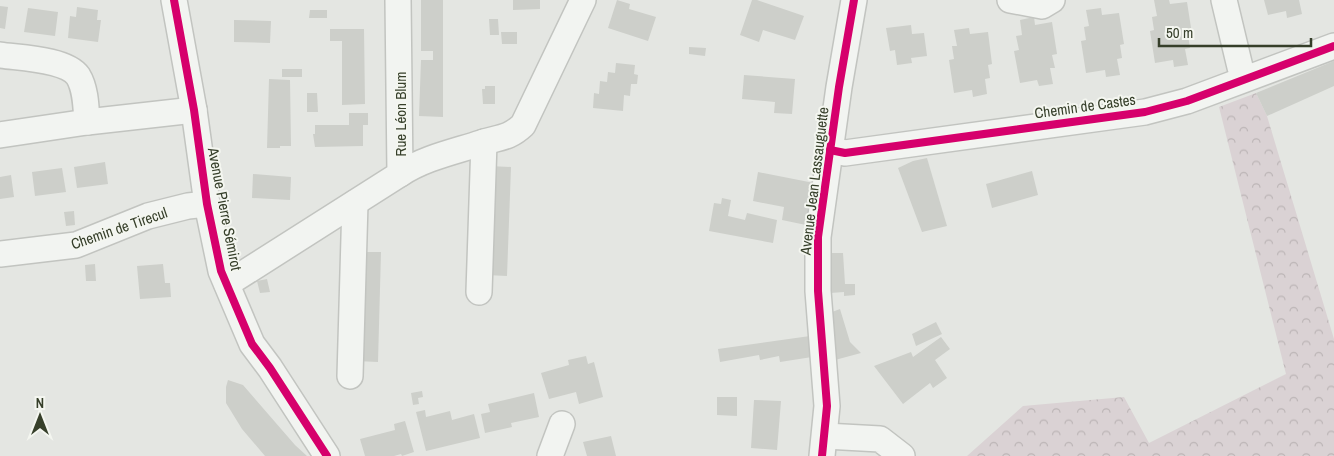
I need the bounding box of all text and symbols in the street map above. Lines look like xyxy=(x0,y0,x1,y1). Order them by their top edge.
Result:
scale bar xyxy=(1159,15,1312,47)
text: 50 m xyxy=(1166,22,1193,43)
street label: Rue Léon Blum xyxy=(390,72,411,156)
street label: Chemin de Castes xyxy=(1033,89,1137,123)
street label: Avenue Jean Lassauguette xyxy=(794,106,834,257)
street label: Avenue Pierre Sémirot xyxy=(203,145,247,273)
street label: Chemin de Tirecul xyxy=(68,202,170,254)
north arrow xyxy=(15,391,65,441)
text: N xyxy=(36,394,44,412)

